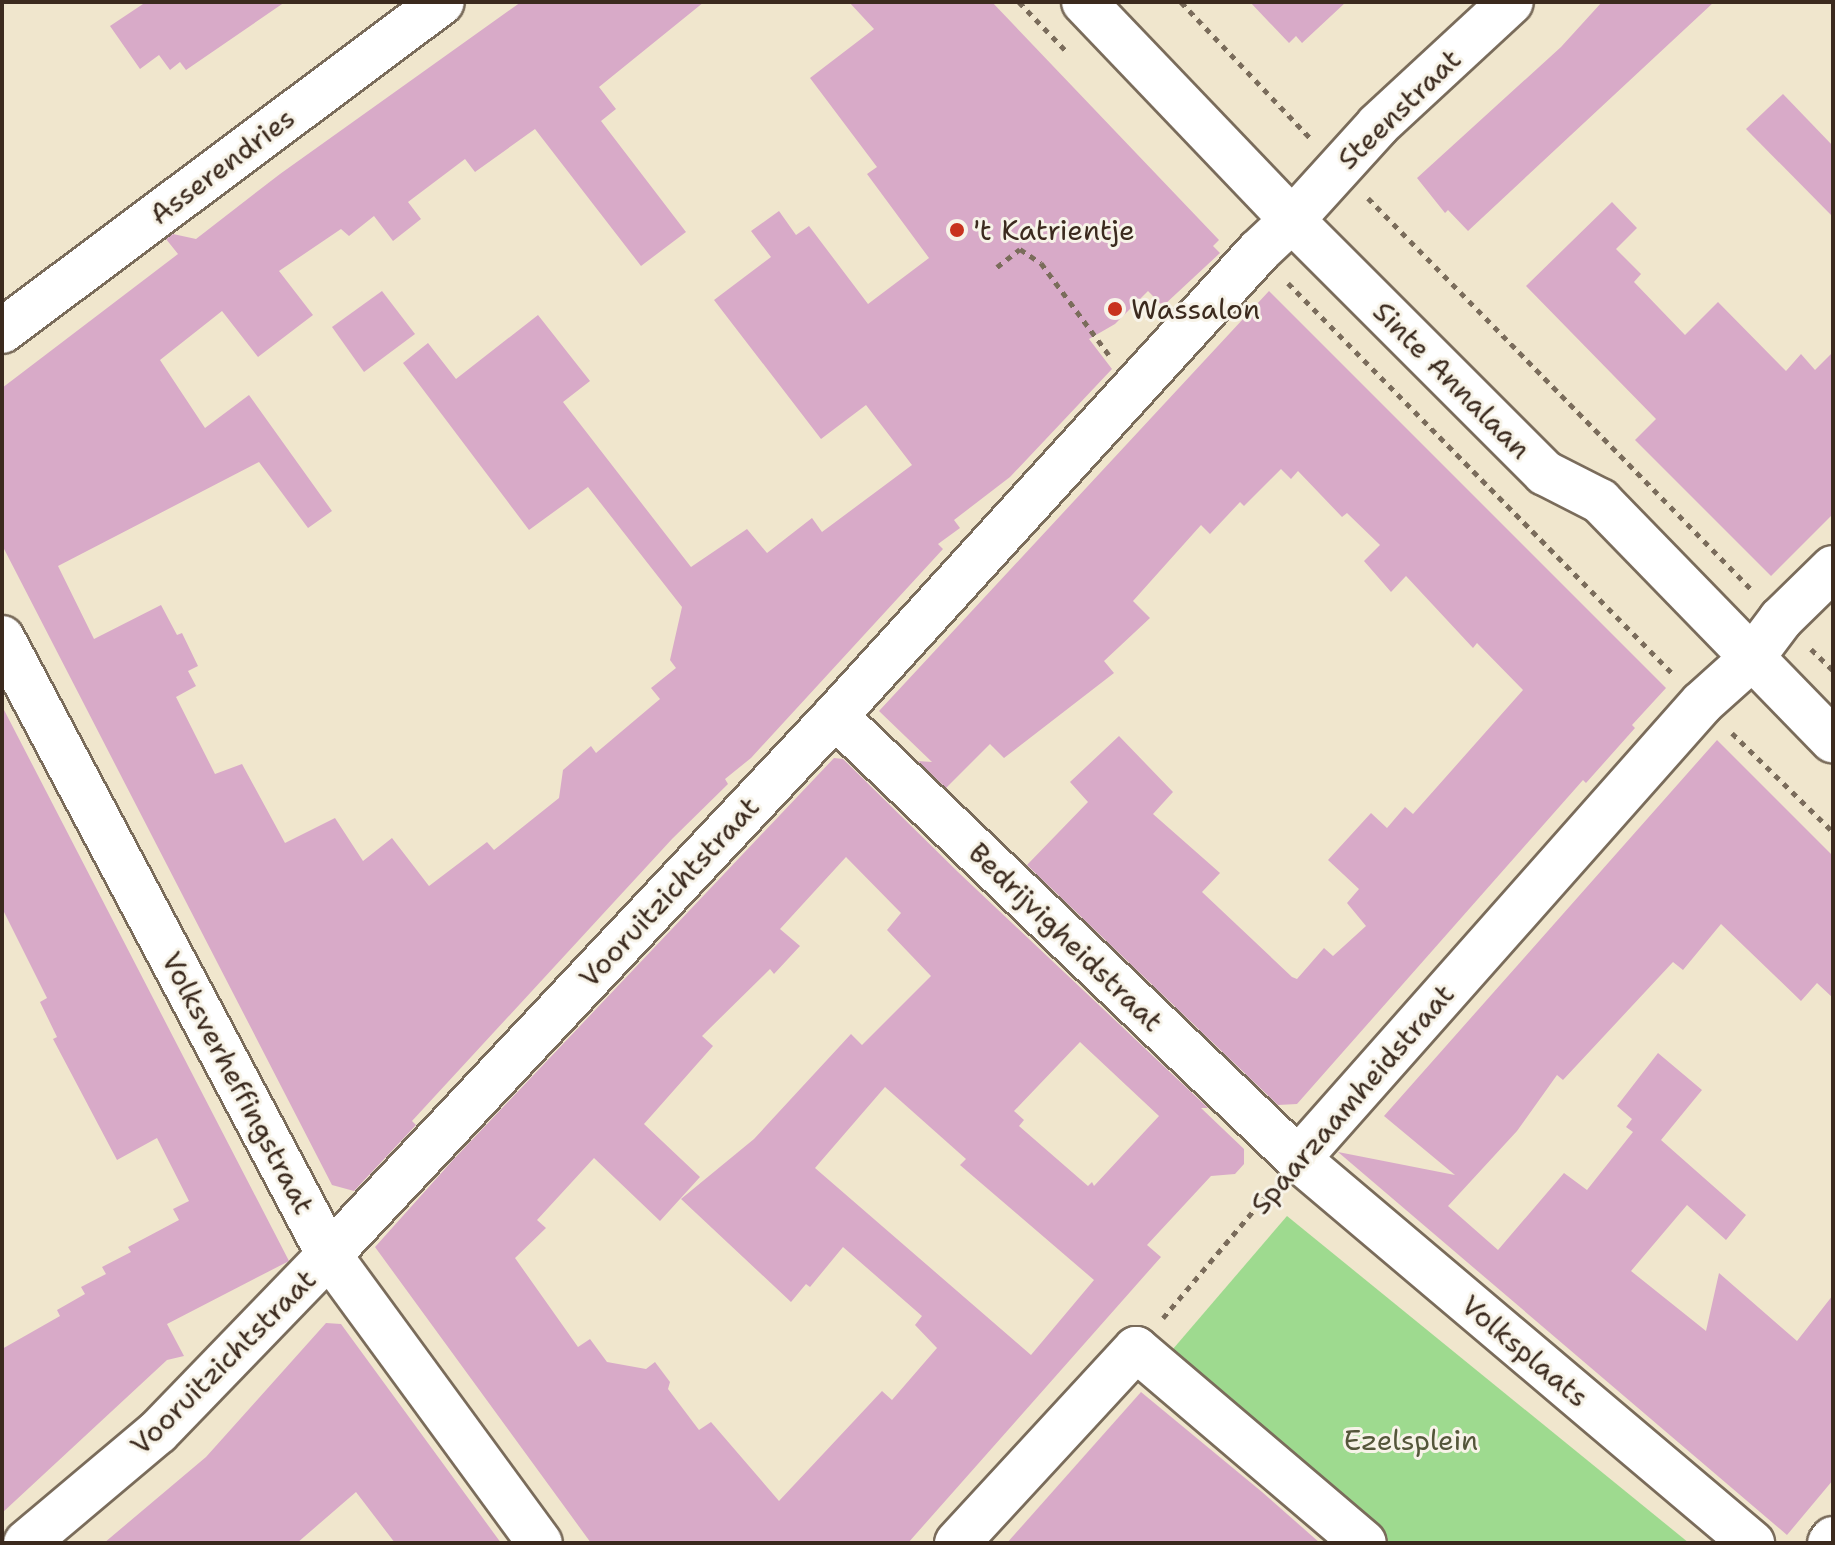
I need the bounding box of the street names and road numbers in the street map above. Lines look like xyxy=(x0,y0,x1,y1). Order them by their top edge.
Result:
street label: Steenstraat xyxy=(1330,42,1468,176)
street label: Asserendries xyxy=(143,101,301,231)
street label: Sinte Annalaan xyxy=(1366,294,1538,466)
street label: Vooruitzichtstraat xyxy=(572,790,766,994)
street label: Bedrijvigheidstraat xyxy=(962,836,1170,1038)
street label: Volksverheffingstraat xyxy=(155,946,321,1220)
street label: Spaarzaamheidstraat xyxy=(1243,977,1461,1221)
street label: Vooruitzichtstraat xyxy=(123,1262,323,1462)
street label: Volksplaats xyxy=(1455,1288,1595,1414)

